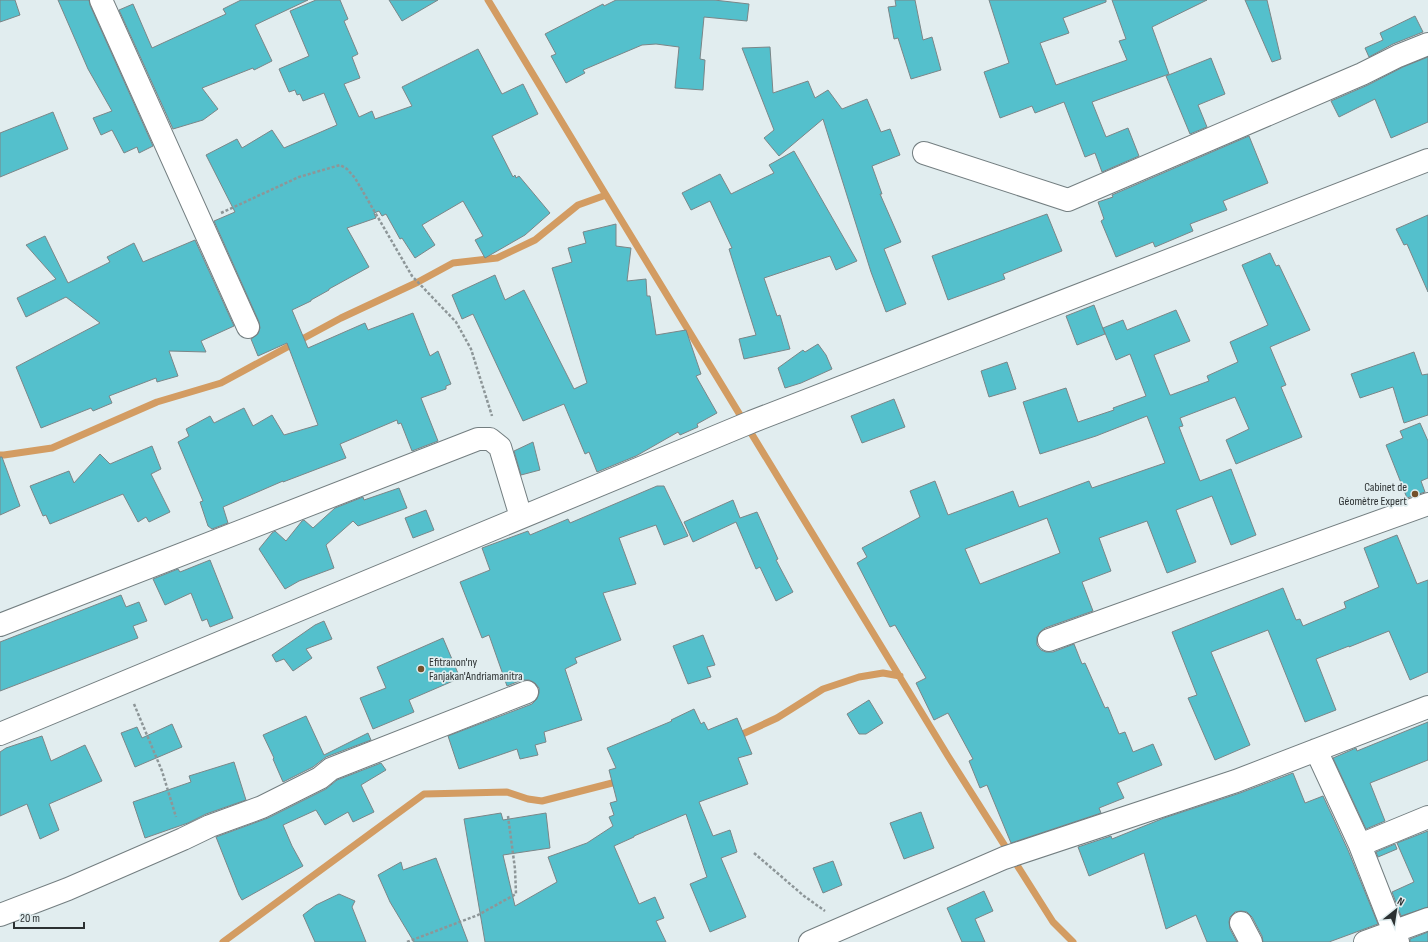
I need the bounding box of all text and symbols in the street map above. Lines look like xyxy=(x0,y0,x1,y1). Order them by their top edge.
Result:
place label: Cabinet de Géomètre Expert xyxy=(1339,480,1407,509)
marker: Cabinet de Géomètre Expert xyxy=(1410,489,1420,499)
place label: Efitranon'ny Fanjakan'Andriamanitra xyxy=(429,655,523,684)
marker: Efitranon'ny Fanjakan'Andriamanitra xyxy=(416,664,426,674)
north arrow xyxy=(1376,890,1416,930)
text: N xyxy=(1395,895,1407,909)
scale bar xyxy=(14,904,84,930)
text: 20 m xyxy=(20,911,40,926)

